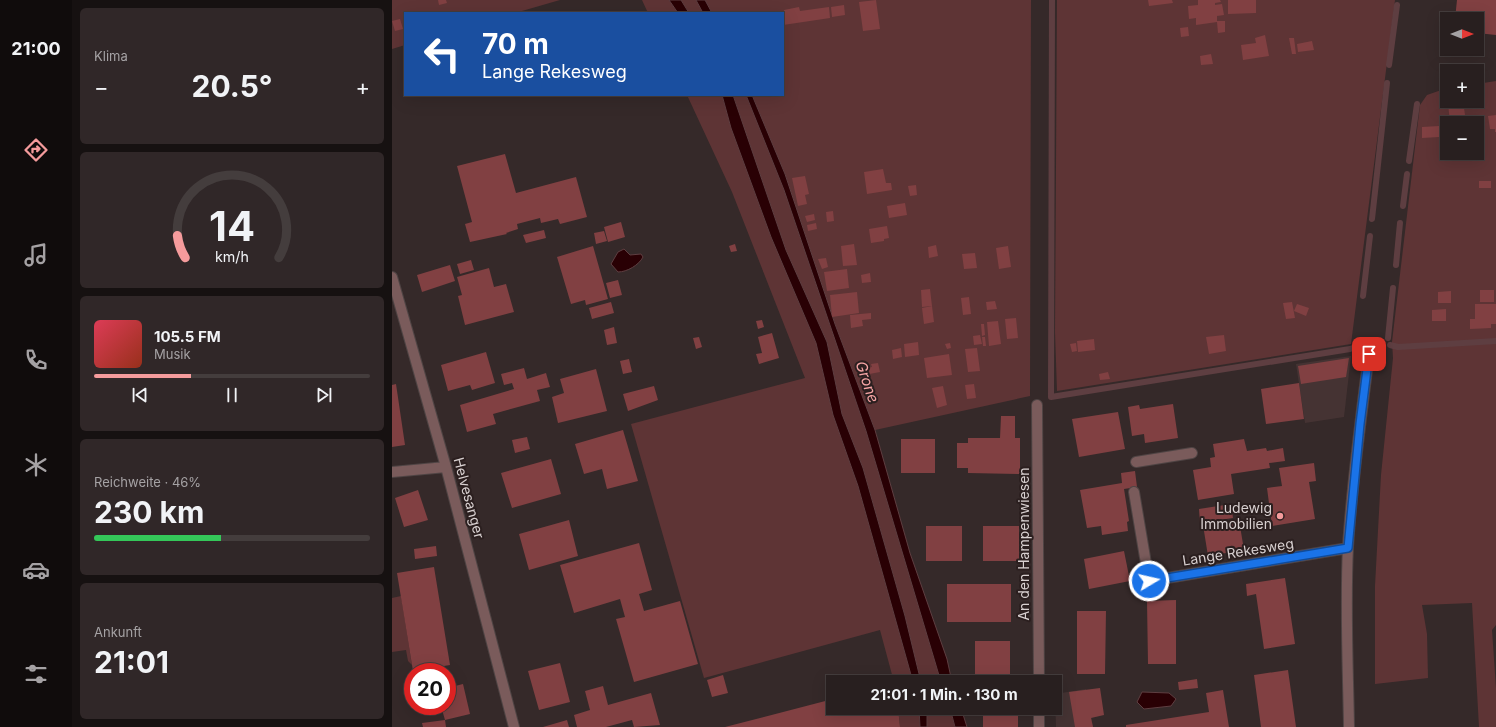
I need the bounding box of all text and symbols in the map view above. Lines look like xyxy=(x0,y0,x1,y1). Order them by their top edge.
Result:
north arrow xyxy=(1440,12,1484,56)
map controls xyxy=(1440,12,1484,160)
text: 70 m xyxy=(482,27,549,61)
icon: left xyxy=(416,28,468,80)
text: 21:00 xyxy=(11,38,61,59)
text: Klima xyxy=(94,48,128,64)
text: Lange Rekesweg xyxy=(482,61,627,82)
button: + xyxy=(1440,64,1484,108)
text: 20.5° xyxy=(192,68,272,104)
text: − xyxy=(94,74,109,100)
text: + xyxy=(355,74,370,100)
button: − xyxy=(1440,116,1484,160)
icon: directions xyxy=(22,136,50,164)
text: 14 xyxy=(209,200,255,250)
icon: music xyxy=(22,241,50,269)
text: km/h xyxy=(215,247,249,264)
text: 105.5 FM xyxy=(154,327,221,346)
pin xyxy=(1352,337,1386,371)
icon: arrive xyxy=(1358,343,1380,365)
icon: phone xyxy=(22,346,50,374)
text: Musik xyxy=(154,346,191,362)
water label: Grone xyxy=(851,358,883,405)
icon: previous xyxy=(129,384,151,406)
icon: pause xyxy=(221,384,243,406)
icon: next xyxy=(313,384,335,406)
icon: climate xyxy=(22,451,50,479)
street label: Helvesanger xyxy=(450,455,488,540)
street label: An den Hampenwiesen xyxy=(1015,467,1032,621)
text: Reichweite · 46% xyxy=(94,474,201,490)
text: 230 km xyxy=(94,494,204,530)
place label: Ludewig Immobilien xyxy=(1200,499,1272,532)
marker: Ludewig Immobilien xyxy=(1275,511,1285,521)
street label: Lange Rekesweg xyxy=(1181,534,1295,569)
icon: car xyxy=(22,556,50,584)
position arrow xyxy=(1128,560,1170,602)
text: Ankunft xyxy=(94,624,142,640)
text: 21:01 xyxy=(94,644,169,680)
icon: filters xyxy=(22,660,50,688)
speed limit sign: 20 xyxy=(404,663,456,715)
text: 21:01 · 1 Min. · 130 m xyxy=(870,685,1018,704)

